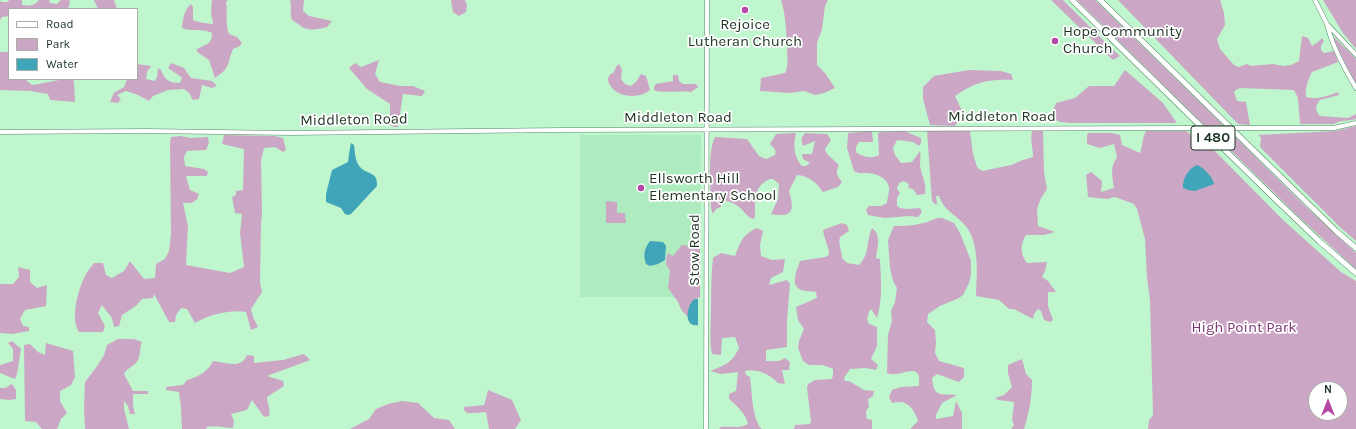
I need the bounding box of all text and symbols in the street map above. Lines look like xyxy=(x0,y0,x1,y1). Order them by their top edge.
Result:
marker: Rejoice Lutheran Church xyxy=(740,5,750,15)
legend xyxy=(8,8,138,80)
place label: Rejoice Lutheran Church xyxy=(688,16,802,51)
text: Road xyxy=(46,17,74,31)
place label: Hope Community Church xyxy=(1063,23,1182,58)
marker: Hope Community Church xyxy=(1050,36,1060,46)
text: Park xyxy=(46,37,70,51)
text: Water xyxy=(46,57,78,71)
street label: Middleton Road xyxy=(948,108,1056,126)
street label: Middleton Road xyxy=(624,109,732,127)
street label: Middleton Road xyxy=(300,110,408,130)
road number: I 480 xyxy=(1191,126,1235,150)
place label: Ellsworth Hill Elementary School xyxy=(649,170,776,205)
marker: Ellsworth Hill Elementary School xyxy=(636,183,646,193)
street label: Stow Road xyxy=(686,214,704,286)
park label: High Point Park xyxy=(1191,319,1297,337)
north arrow xyxy=(1308,381,1348,421)
text: N xyxy=(1324,383,1332,396)

